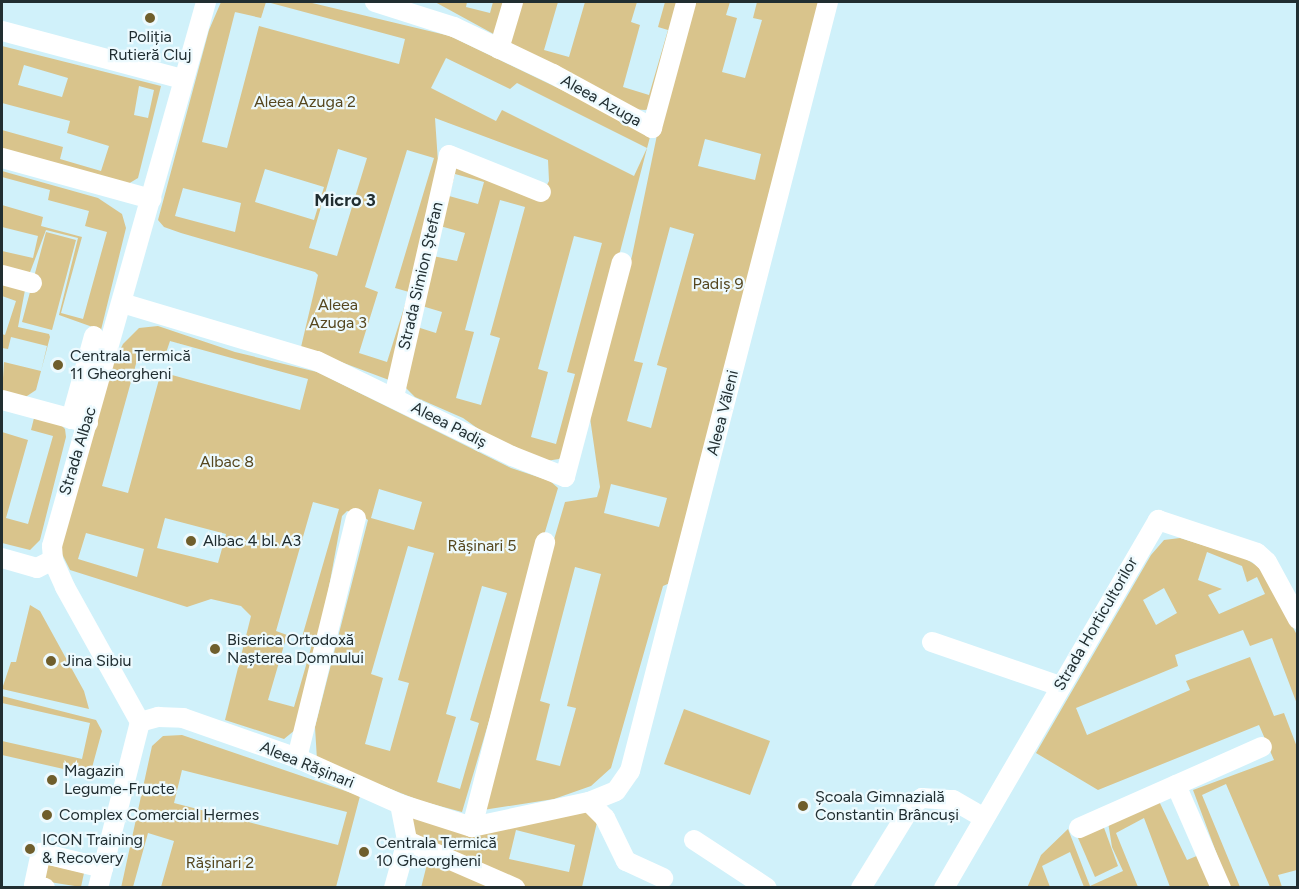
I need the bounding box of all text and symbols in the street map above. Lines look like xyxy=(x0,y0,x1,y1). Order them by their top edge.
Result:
marker: Poliția Rutieră Cluj xyxy=(143,11,157,25)
place label: Poliția Rutieră Cluj xyxy=(108,27,192,65)
street label: Aleea Azuga xyxy=(557,71,645,131)
park label: Aleea Azuga 2 xyxy=(254,92,356,112)
district label: Micro 3 xyxy=(314,189,376,211)
street label: Strada Simion Ștefan xyxy=(395,200,447,352)
park label: Padiș 9 xyxy=(693,274,743,294)
park label: Aleea Azuga 3 xyxy=(309,295,367,333)
place label: Centrala Termică 11 Gheorgheni xyxy=(70,346,191,384)
marker: Centrala Termică 11 Gheorgheni xyxy=(51,358,65,372)
street label: Aleea Văleni xyxy=(703,368,743,458)
street label: Aleea Padiș xyxy=(408,398,490,452)
street label: Strada Albac xyxy=(55,404,101,498)
park label: Albac 8 xyxy=(200,452,254,472)
place label: Albac 4 bl. A3 xyxy=(203,531,301,551)
marker: Albac 4 bl. A3 xyxy=(184,534,198,548)
park label: Rășinari 5 xyxy=(448,536,516,556)
street label: Strada Horticultorilor xyxy=(1050,554,1142,694)
place label: Biserica Ortodoxă Nașterea Domnului xyxy=(227,630,364,668)
marker: Biserica Ortodoxă Nașterea Domnului xyxy=(208,642,222,656)
place label: Jina Sibiu xyxy=(63,651,132,671)
marker: Jina Sibiu xyxy=(44,654,58,668)
street label: Aleea Rășinari xyxy=(257,737,357,793)
place label: Magazin Legume-Fructe xyxy=(64,761,175,799)
marker: Magazin Legume-Fructe xyxy=(45,773,59,787)
place label: Școala Gimnazială Constantin Brâncuși xyxy=(815,787,959,825)
marker: Școala Gimnazială Constantin Brâncuși xyxy=(796,799,810,813)
place label: Complex Comercial Hermes xyxy=(59,805,259,825)
marker: Complex Comercial Hermes xyxy=(40,808,54,822)
place label: ICON Training & Recovery xyxy=(42,830,143,868)
place label: Centrala Termică 10 Gheorgheni xyxy=(376,833,497,871)
marker: ICON Training & Recovery xyxy=(23,842,37,856)
marker: Centrala Termică 10 Gheorgheni xyxy=(357,845,371,859)
park label: Rășinari 2 xyxy=(186,853,254,873)

